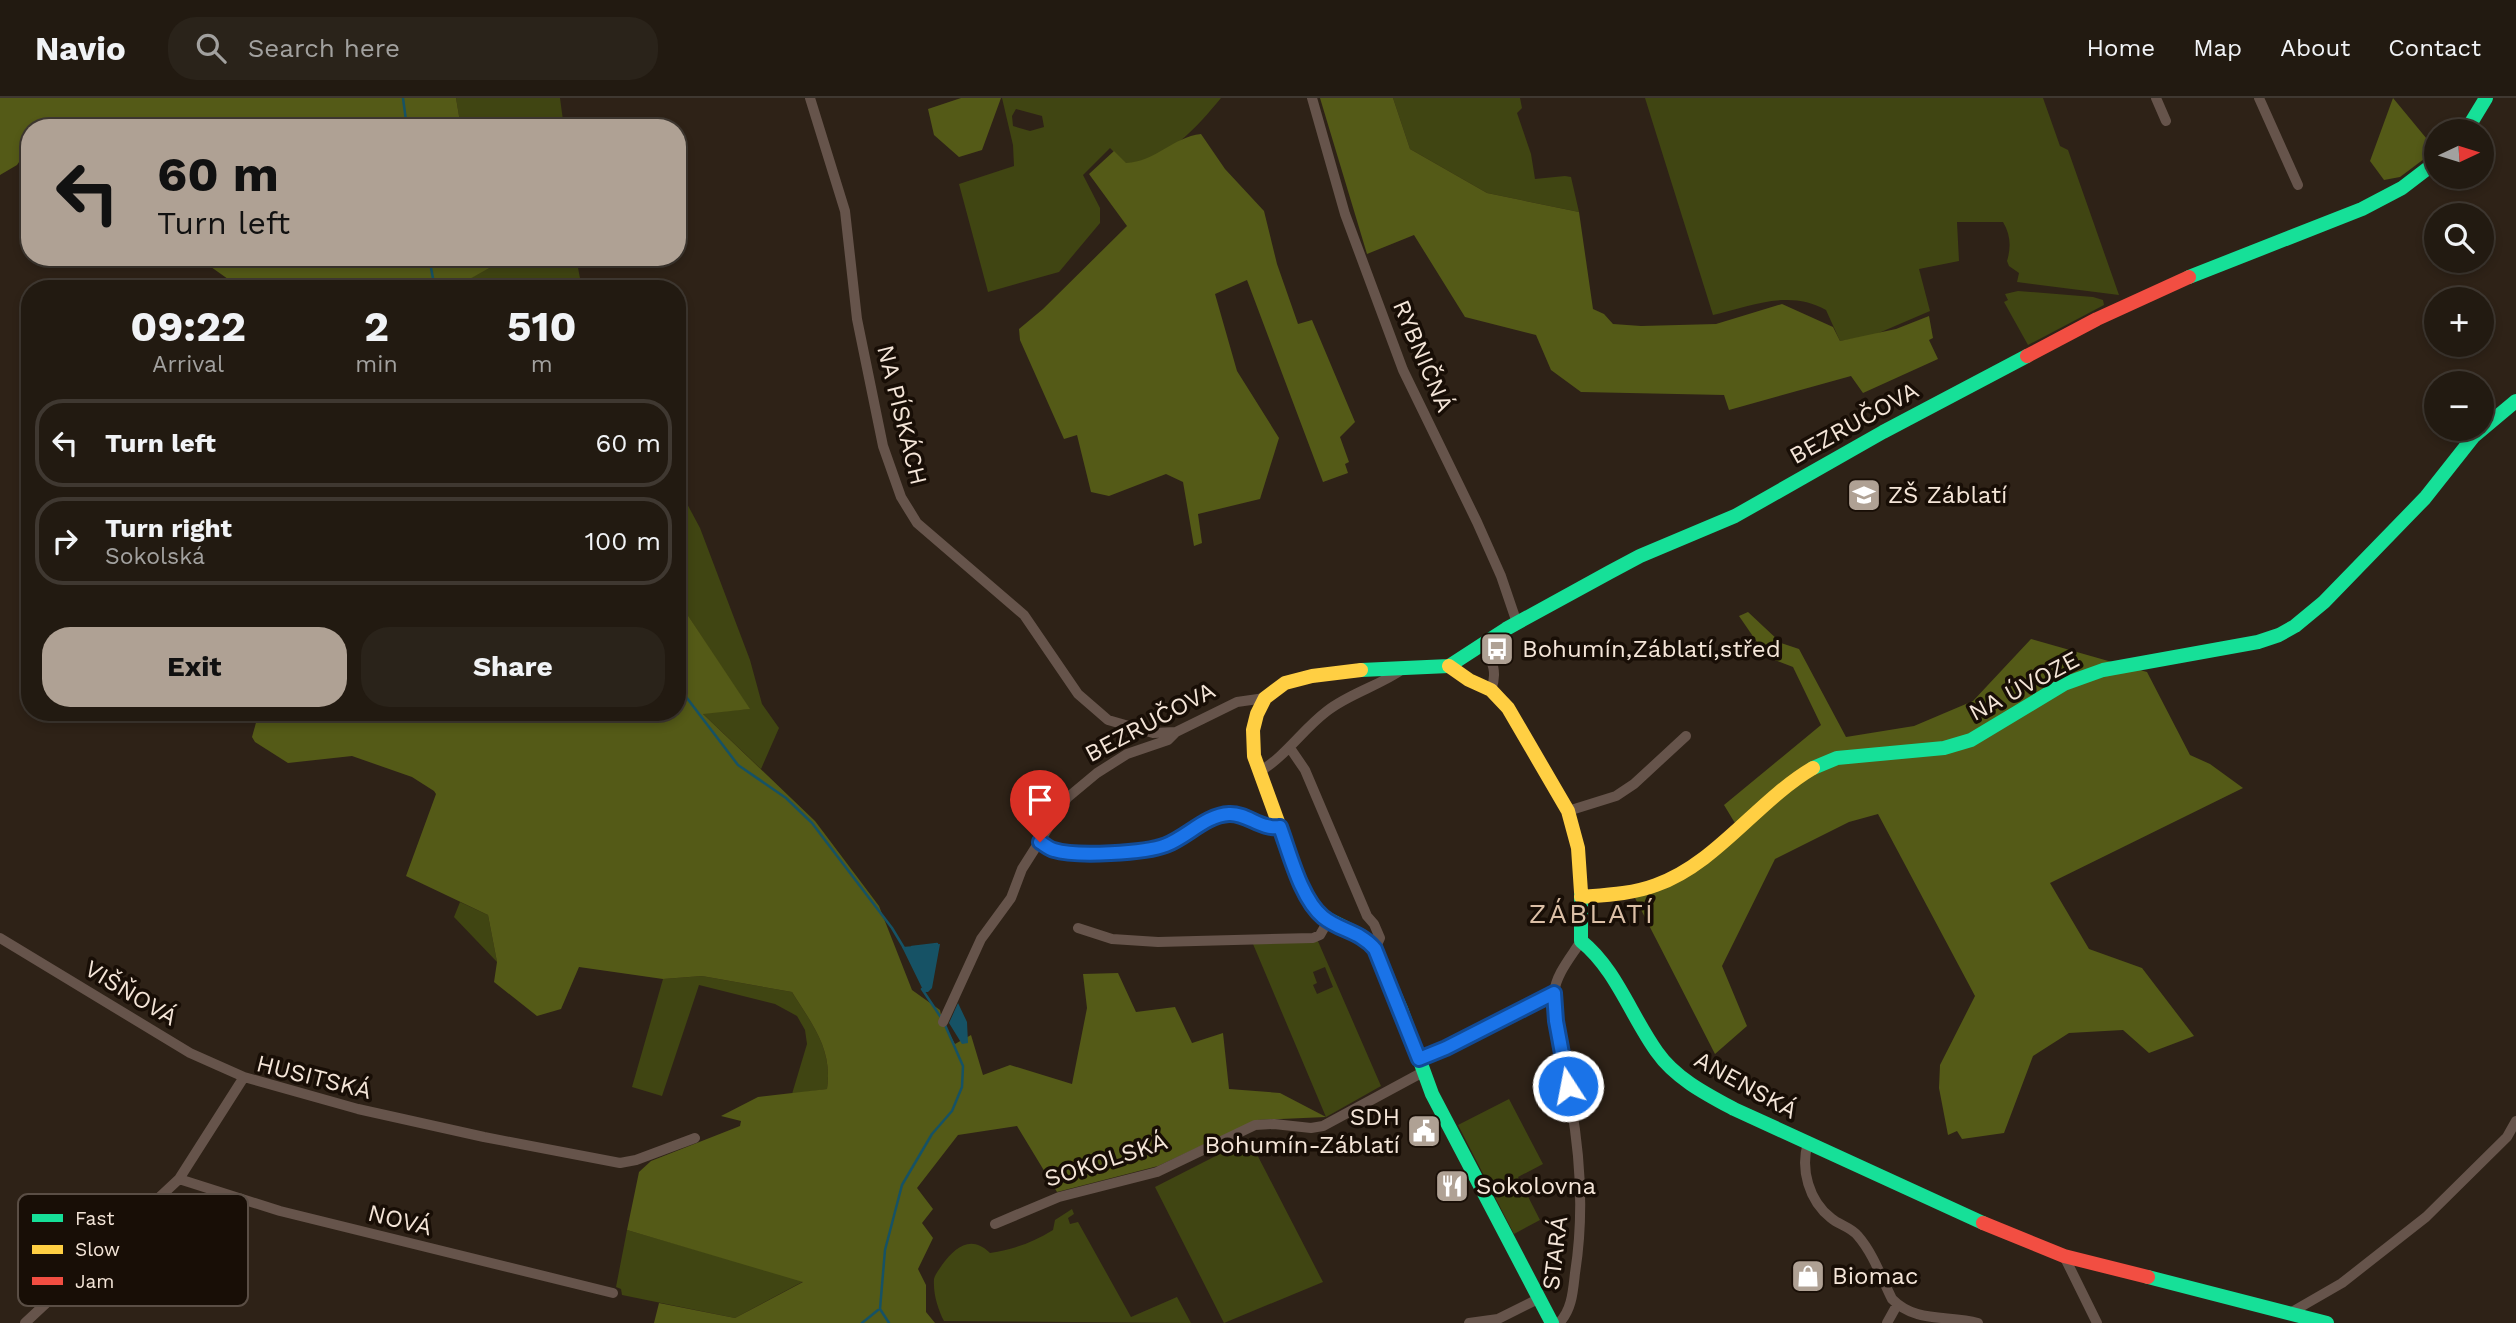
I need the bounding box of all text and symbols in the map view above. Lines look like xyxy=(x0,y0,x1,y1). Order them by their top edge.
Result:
search box xyxy=(168,17,658,80)
text: Navio xyxy=(35,29,126,68)
icon: search xyxy=(192,29,230,67)
text: Search here xyxy=(248,33,400,63)
text: Home xyxy=(2087,34,2155,62)
text: Map xyxy=(2193,34,2242,62)
text: About xyxy=(2280,34,2350,62)
text: Contact xyxy=(2388,34,2481,62)
north arrow xyxy=(2424,119,2494,189)
map controls xyxy=(2424,119,2494,441)
text: 60 m xyxy=(157,145,279,203)
icon: left xyxy=(42,147,133,238)
button: search xyxy=(2424,203,2494,273)
text: Turn left xyxy=(157,204,290,242)
button: + xyxy=(2424,287,2494,357)
street label: RYBNIČNÁ xyxy=(1387,296,1459,416)
text: 09:22 xyxy=(130,302,246,351)
text: 2 xyxy=(364,302,389,351)
text: 510 xyxy=(507,302,577,351)
street label: NA PÍSKÁCH xyxy=(871,342,933,488)
text: Arrival xyxy=(152,351,224,378)
text: min xyxy=(355,351,398,378)
text: m xyxy=(531,351,553,378)
button: − xyxy=(2424,371,2494,441)
street label: BEZRUČOVA xyxy=(1785,376,1923,470)
icon: left xyxy=(46,424,84,462)
text: Turn left xyxy=(105,428,216,458)
text: 60 m xyxy=(595,428,661,458)
school or university icon: ZŠ Záblatí xyxy=(1845,476,1883,514)
place label: ZŠ Záblatí xyxy=(1888,481,2007,509)
text: Turn right xyxy=(105,513,232,543)
icon: right xyxy=(46,522,84,560)
text: 100 m xyxy=(585,526,661,556)
text: Sokolská xyxy=(105,543,205,570)
button: Exit xyxy=(42,627,347,707)
button: Share xyxy=(361,627,665,707)
bus stop icon: Bohumín,Záblatí,střed xyxy=(1478,630,1516,668)
place label: Bohumín,Záblatí,střed xyxy=(1522,635,1781,663)
street label: NA ÚVOZE xyxy=(1964,645,2084,727)
street label: BEZRUČOVA xyxy=(1080,676,1220,768)
pin xyxy=(1010,770,1070,842)
icon: arrive xyxy=(1021,781,1059,819)
district label: ZÁBLATÍ xyxy=(1529,897,1655,930)
street label: VIŠŇOVÁ xyxy=(80,954,183,1032)
street label: ANENSKÁ xyxy=(1690,1045,1802,1125)
street label: HUSITSKÁ xyxy=(253,1049,375,1105)
position arrow xyxy=(1531,1049,1605,1123)
place label: SDH Bohumín-Záblatí xyxy=(1205,1103,1400,1159)
public building icon: SDH Bohumín-Záblatí xyxy=(1405,1112,1443,1150)
street label: SOKOLSKÁ xyxy=(1041,1127,1171,1193)
restaurant icon: Sokolovna xyxy=(1433,1167,1471,1205)
place label: Sokolovna xyxy=(1476,1172,1596,1200)
legend xyxy=(18,1194,248,1306)
street label: NOVÁ xyxy=(365,1199,435,1242)
text: Fast xyxy=(75,1207,114,1230)
street label: STARÁ xyxy=(1537,1214,1573,1292)
text: Slow xyxy=(75,1238,120,1261)
shop icon: Biomac xyxy=(1789,1257,1827,1295)
place label: Biomac xyxy=(1832,1262,1918,1290)
text: Jam xyxy=(75,1270,114,1293)

